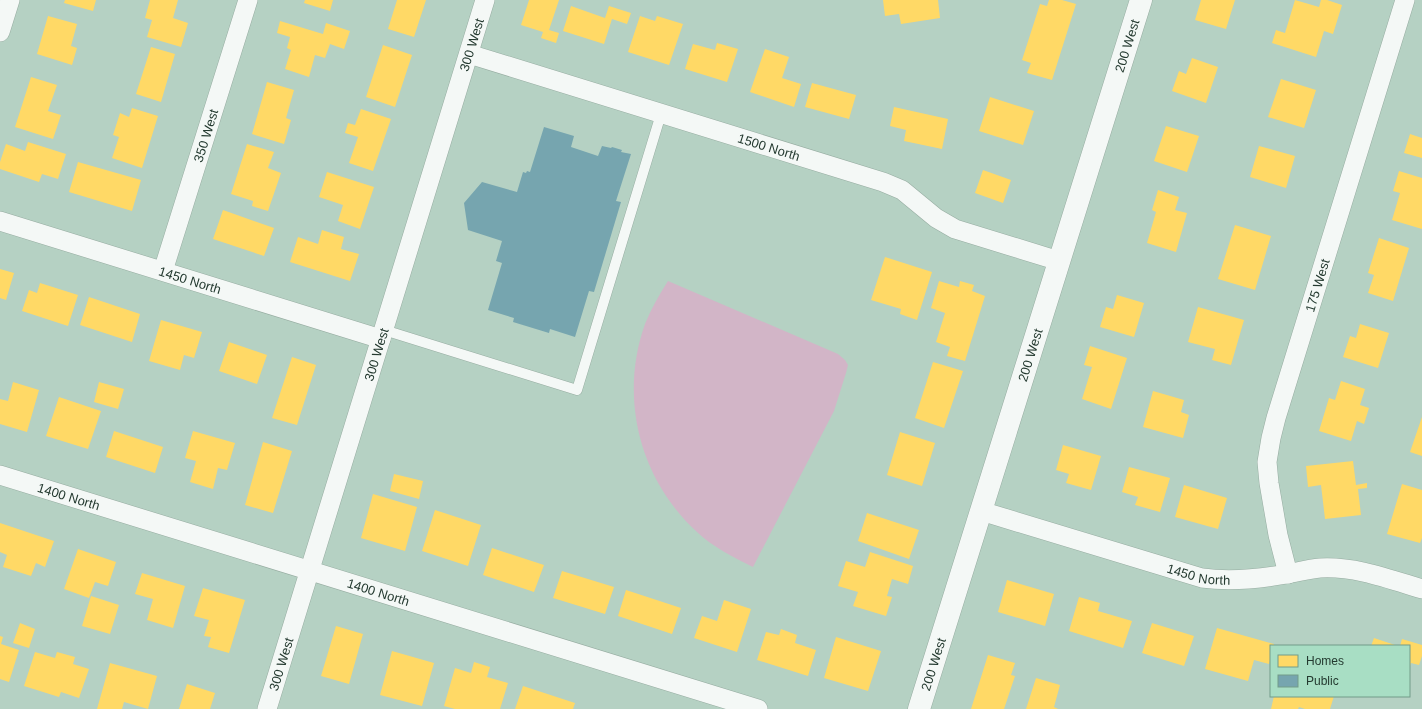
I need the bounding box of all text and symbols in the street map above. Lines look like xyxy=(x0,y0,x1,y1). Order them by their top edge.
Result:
street label: 300 West xyxy=(456,16,487,73)
street label: 200 West xyxy=(1111,17,1142,74)
street label: 350 West xyxy=(190,107,221,164)
street label: 1500 North xyxy=(736,130,802,163)
street label: 175 West xyxy=(1302,257,1332,314)
street label: 1450 North xyxy=(157,263,223,297)
street label: 300 West xyxy=(361,326,391,383)
street label: 200 West xyxy=(1015,326,1045,383)
street label: 1400 North xyxy=(36,480,102,513)
street label: 1450 North xyxy=(1165,560,1230,587)
street label: 1400 North xyxy=(345,575,411,608)
street label: 300 West xyxy=(266,635,296,692)
street label: 200 West xyxy=(918,635,948,693)
legend xyxy=(1270,645,1410,697)
text: Homes xyxy=(1306,654,1344,668)
text: Public xyxy=(1306,674,1339,688)

